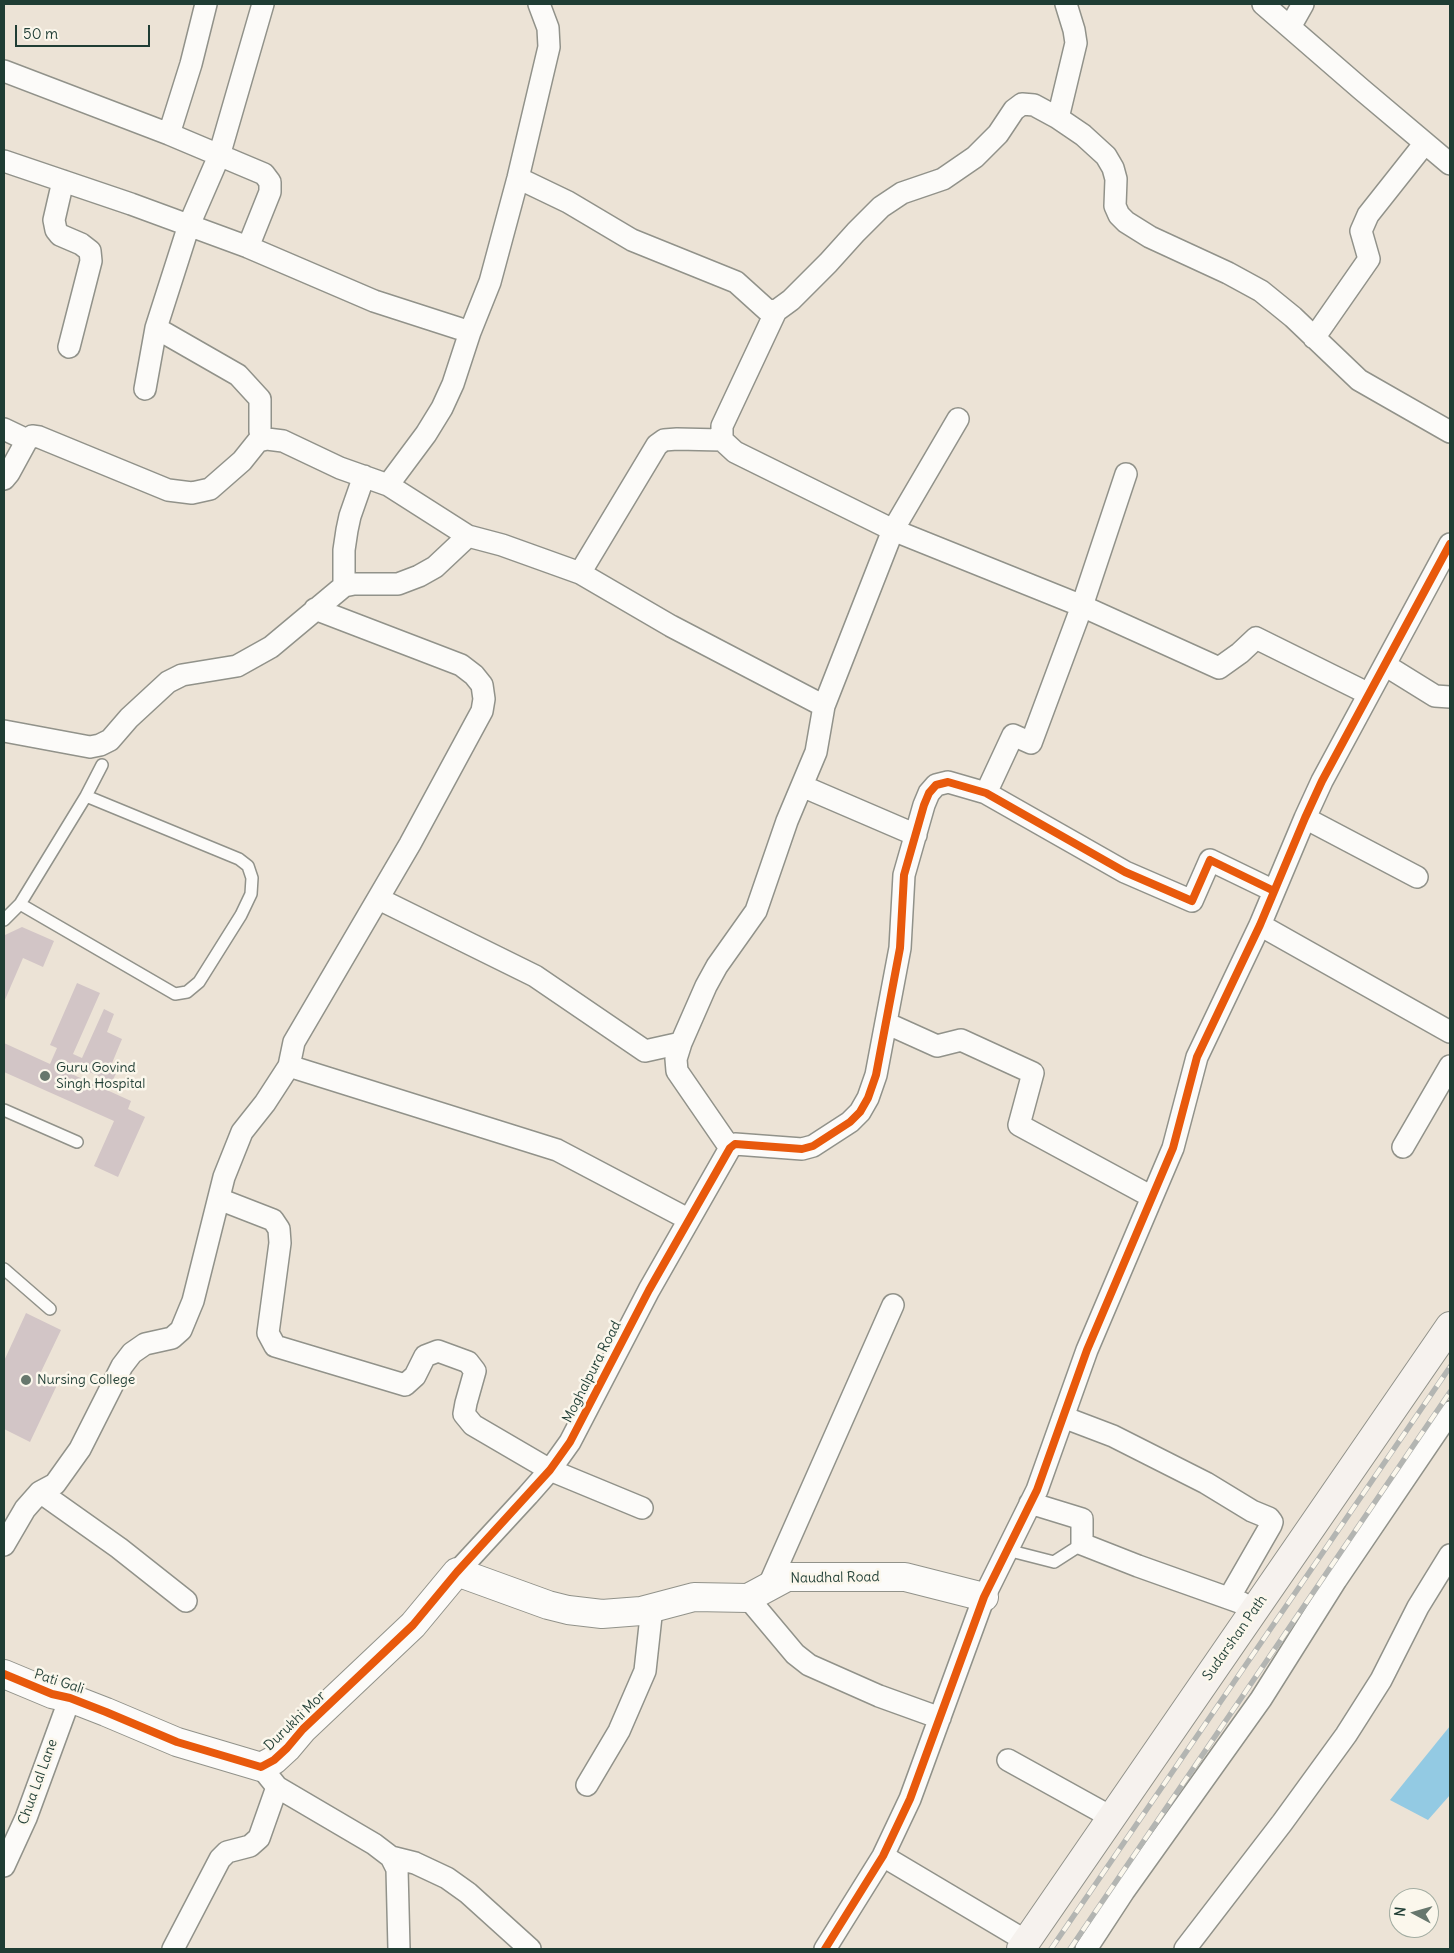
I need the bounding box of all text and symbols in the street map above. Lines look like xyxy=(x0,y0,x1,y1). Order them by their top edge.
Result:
scale bar xyxy=(18,15,152,47)
text: 50 m xyxy=(23,24,58,43)
place label: Guru Govind Singh Hospital xyxy=(56,1060,146,1092)
marker: Guru Govind Singh Hospital xyxy=(38,1069,52,1083)
street label: Moghalpura Road xyxy=(559,1318,625,1426)
place label: Nursing College xyxy=(37,1372,135,1388)
marker: Nursing College xyxy=(19,1373,33,1387)
street label: Naudhal Road xyxy=(790,1569,880,1587)
street label: Sudarshan Path xyxy=(1199,1592,1271,1684)
street label: Pati Gali xyxy=(32,1666,86,1698)
street label: Durukhi Mor xyxy=(261,1688,329,1754)
street label: Chua Lal Lane xyxy=(15,1737,61,1827)
north arrow xyxy=(1389,1888,1439,1938)
text: N xyxy=(1391,1906,1410,1917)

